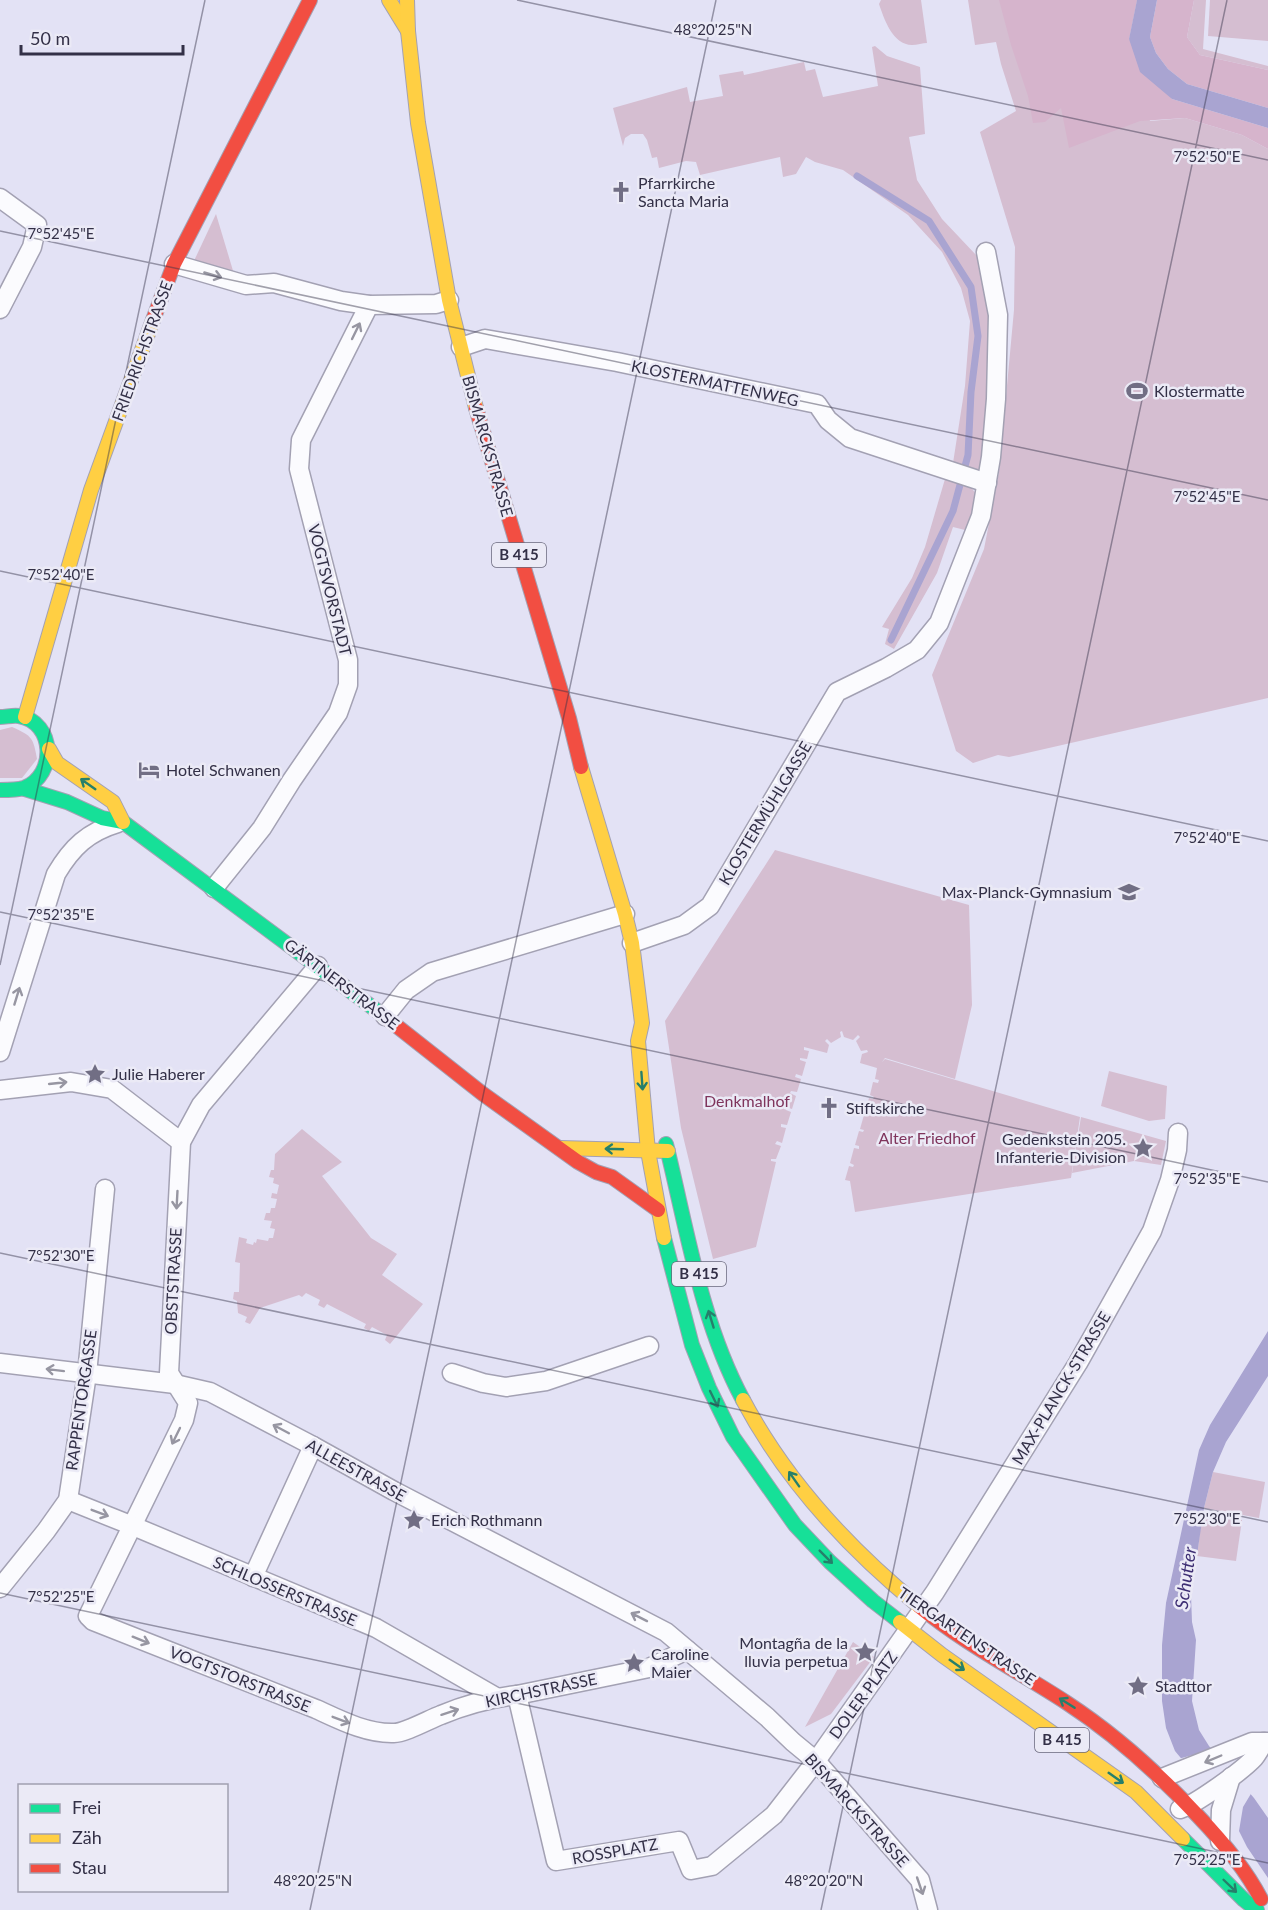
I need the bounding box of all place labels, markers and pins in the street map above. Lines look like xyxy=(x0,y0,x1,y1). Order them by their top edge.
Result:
place label: Pfarrkirche Sancta Maria xyxy=(638,173,729,210)
church icon: Pfarrkirche Sancta Maria xyxy=(609,180,633,204)
sports icon: Klostermatte xyxy=(1125,379,1149,403)
place label: Klostermatte xyxy=(1154,381,1245,400)
hotel icon: Hotel Schwanen xyxy=(137,758,161,782)
place label: Hotel Schwanen xyxy=(166,760,281,779)
school or university icon: Max-Planck-Gymnasium xyxy=(1117,880,1141,904)
place label: Max-Planck-Gymnasium xyxy=(942,882,1112,901)
place icon: Julie Haberer xyxy=(83,1062,107,1086)
place label: Julie Haberer xyxy=(112,1064,205,1083)
church icon: Stiftskirche xyxy=(817,1096,841,1120)
place label: Stiftskirche xyxy=(846,1098,925,1117)
place label: Gedenkstein 205. Infanterie-Division xyxy=(996,1129,1126,1166)
place icon: Gedenkstein 205. Infanterie-Division xyxy=(1131,1136,1155,1160)
place icon: Erich Rothmann xyxy=(402,1508,426,1532)
place label: Erich Rothmann xyxy=(431,1510,542,1529)
place label: Montagña de la lluvia perpetua xyxy=(739,1633,848,1670)
place icon: Montagña de la lluvia perpetua xyxy=(853,1640,877,1664)
place label: Caroline Maier xyxy=(651,1644,709,1681)
place icon: Caroline Maier xyxy=(622,1651,646,1675)
place icon: Stadttor xyxy=(1126,1674,1150,1698)
place label: Stadttor xyxy=(1155,1676,1212,1695)

